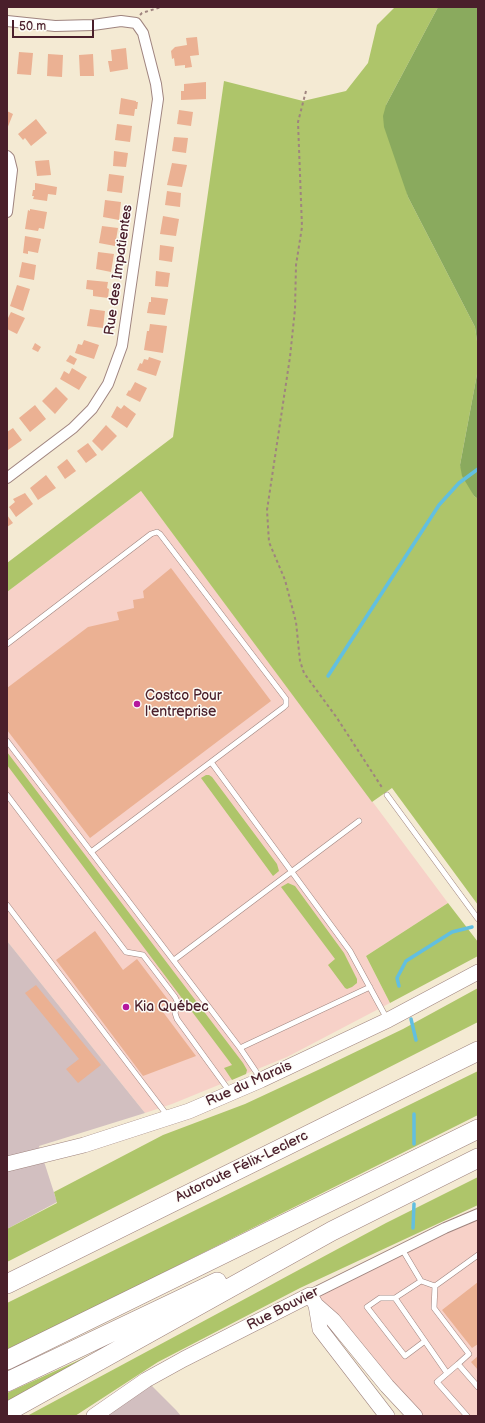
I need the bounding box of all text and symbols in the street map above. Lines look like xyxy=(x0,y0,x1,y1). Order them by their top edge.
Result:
scale bar xyxy=(14,12,96,38)
text: 50 m xyxy=(19,19,46,34)
street label: Rue des Impatientes xyxy=(102,204,136,336)
place label: Costco Pour l'entreprise xyxy=(145,688,222,720)
marker: Costco Pour l'entreprise xyxy=(132,699,142,709)
place label: Kia Québec xyxy=(134,999,209,1015)
marker: Kia Québec xyxy=(121,1002,131,1012)
street label: Rue du Marais xyxy=(203,1058,295,1110)
street label: Autoroute Félix-Leclerc xyxy=(173,1128,311,1206)
street label: Rue Bouvier xyxy=(244,1284,322,1334)

